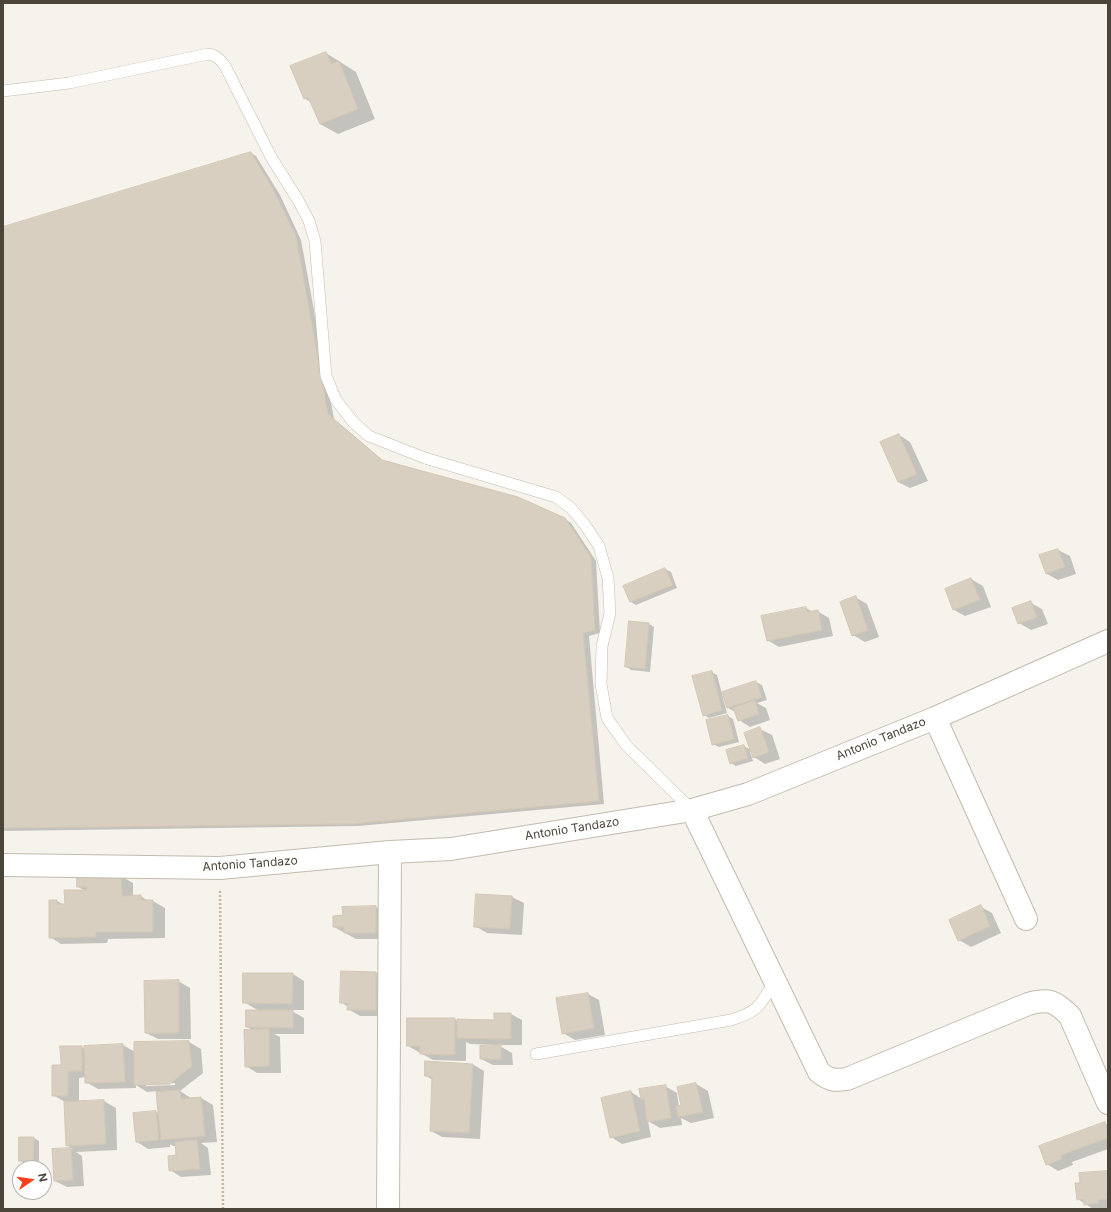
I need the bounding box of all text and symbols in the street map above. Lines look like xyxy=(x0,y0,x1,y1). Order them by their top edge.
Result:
street label: Antonio Tandazo xyxy=(834,714,928,764)
street label: Antonio Tandazo xyxy=(524,814,620,844)
street label: Antonio Tandazo xyxy=(202,853,298,875)
north arrow xyxy=(12,1160,52,1200)
text: N xyxy=(35,1172,50,1183)

